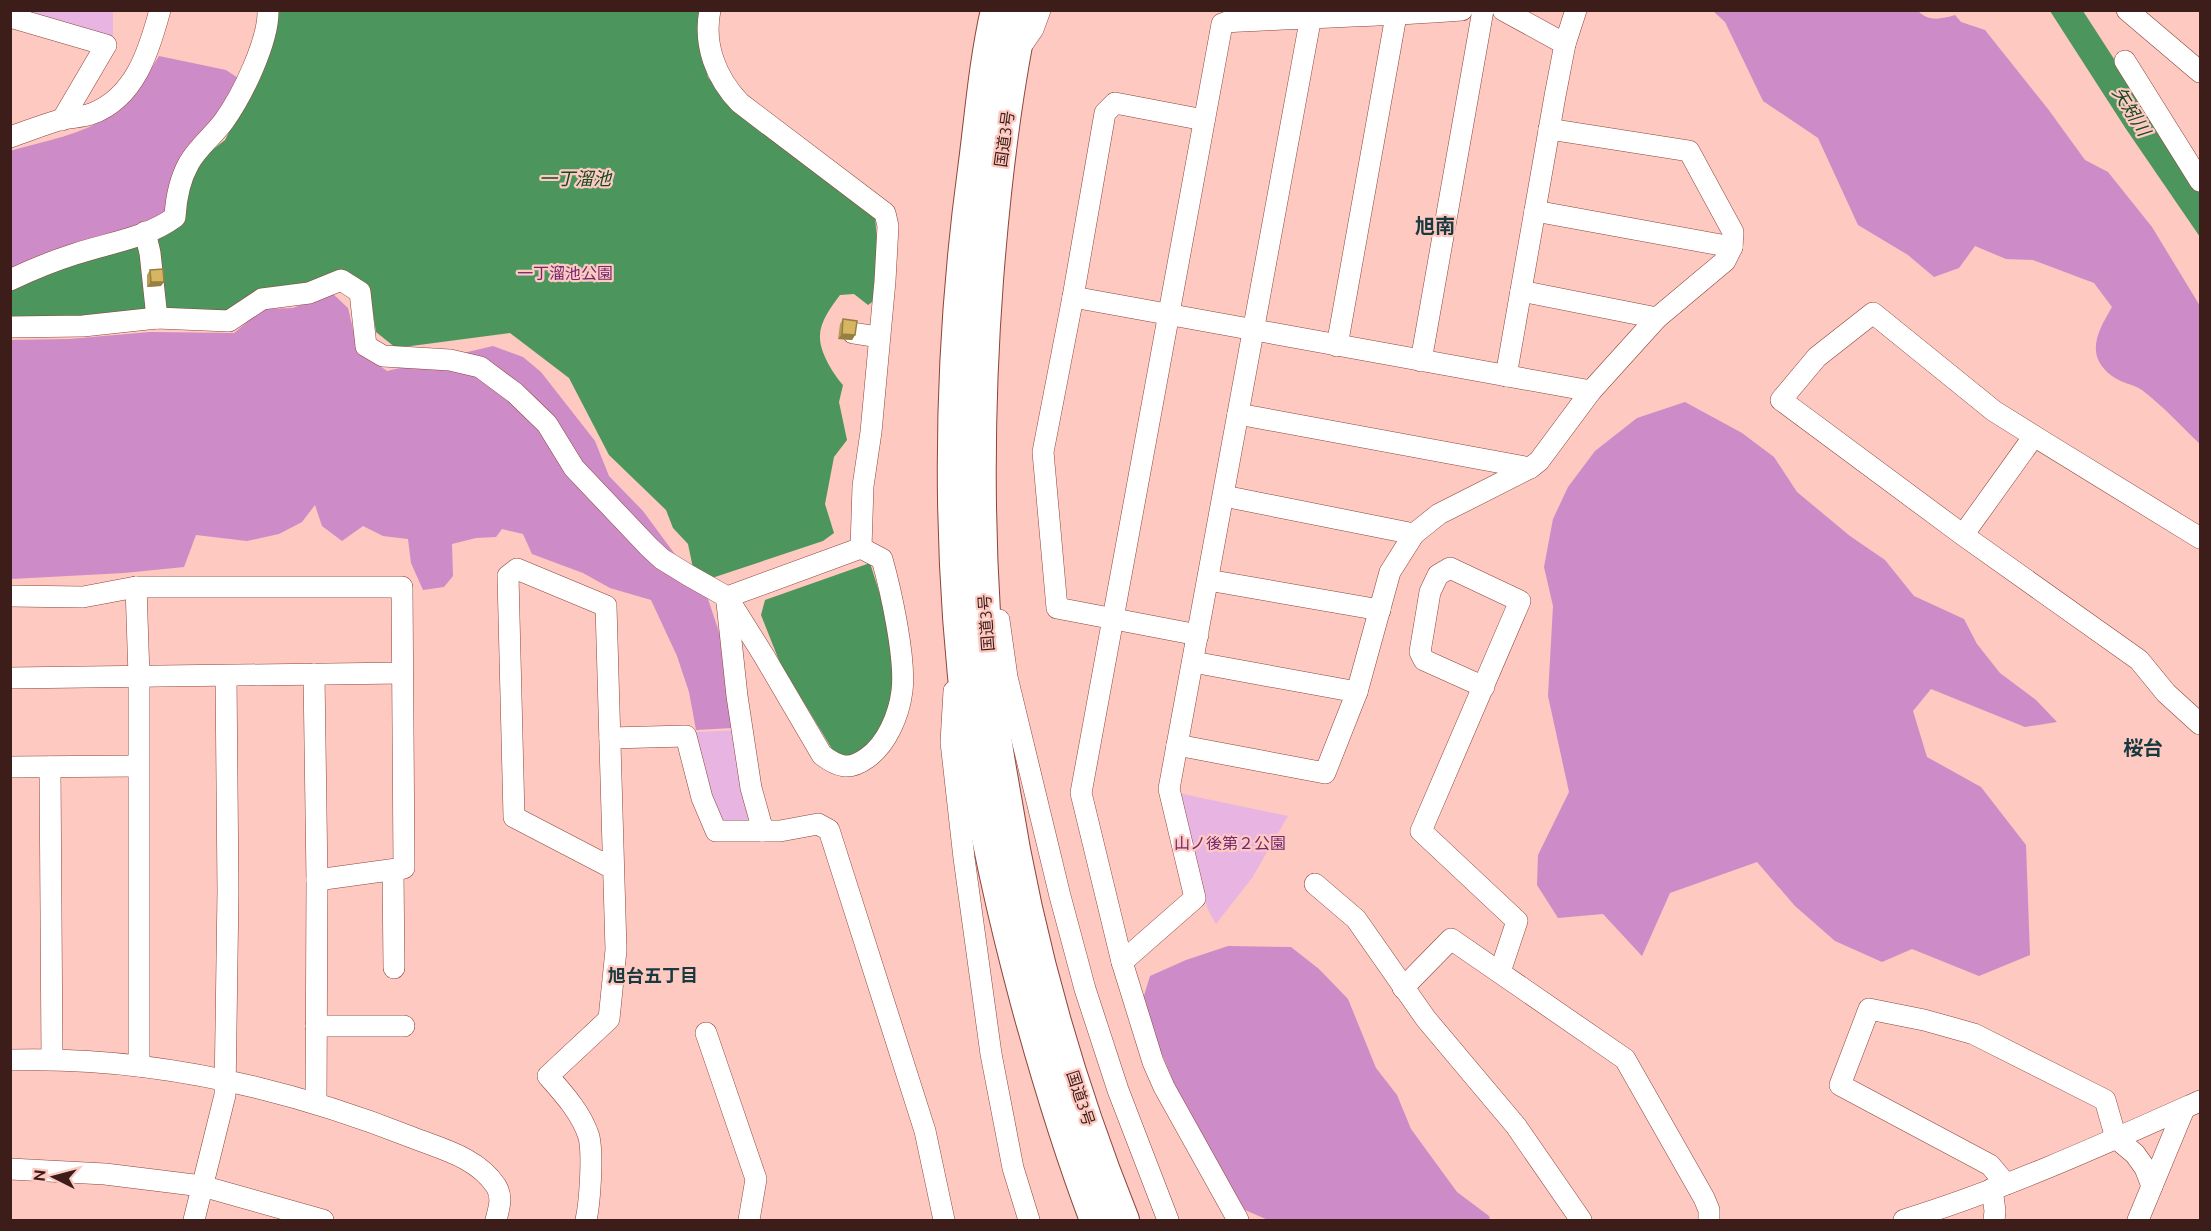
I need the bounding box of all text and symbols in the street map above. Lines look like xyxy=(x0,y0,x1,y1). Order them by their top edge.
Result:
water label: 矢矧川 xyxy=(2109,83,2156,141)
street label: 国道3号 xyxy=(991,110,1017,168)
water label: 一丁溜池 xyxy=(539,168,613,188)
district label: 旭南 xyxy=(1415,214,1455,237)
park label: 一丁溜池公園 xyxy=(517,264,613,282)
street label: 国道3号 xyxy=(975,594,997,652)
district label: 桜台 xyxy=(2123,736,2163,759)
park label: 山ノ後第２公園 xyxy=(1174,834,1286,852)
district label: 旭台五丁目 xyxy=(608,965,698,985)
street label: 国道3号 xyxy=(1064,1068,1098,1128)
north arrow xyxy=(24,1147,84,1207)
text: N xyxy=(30,1169,49,1182)

